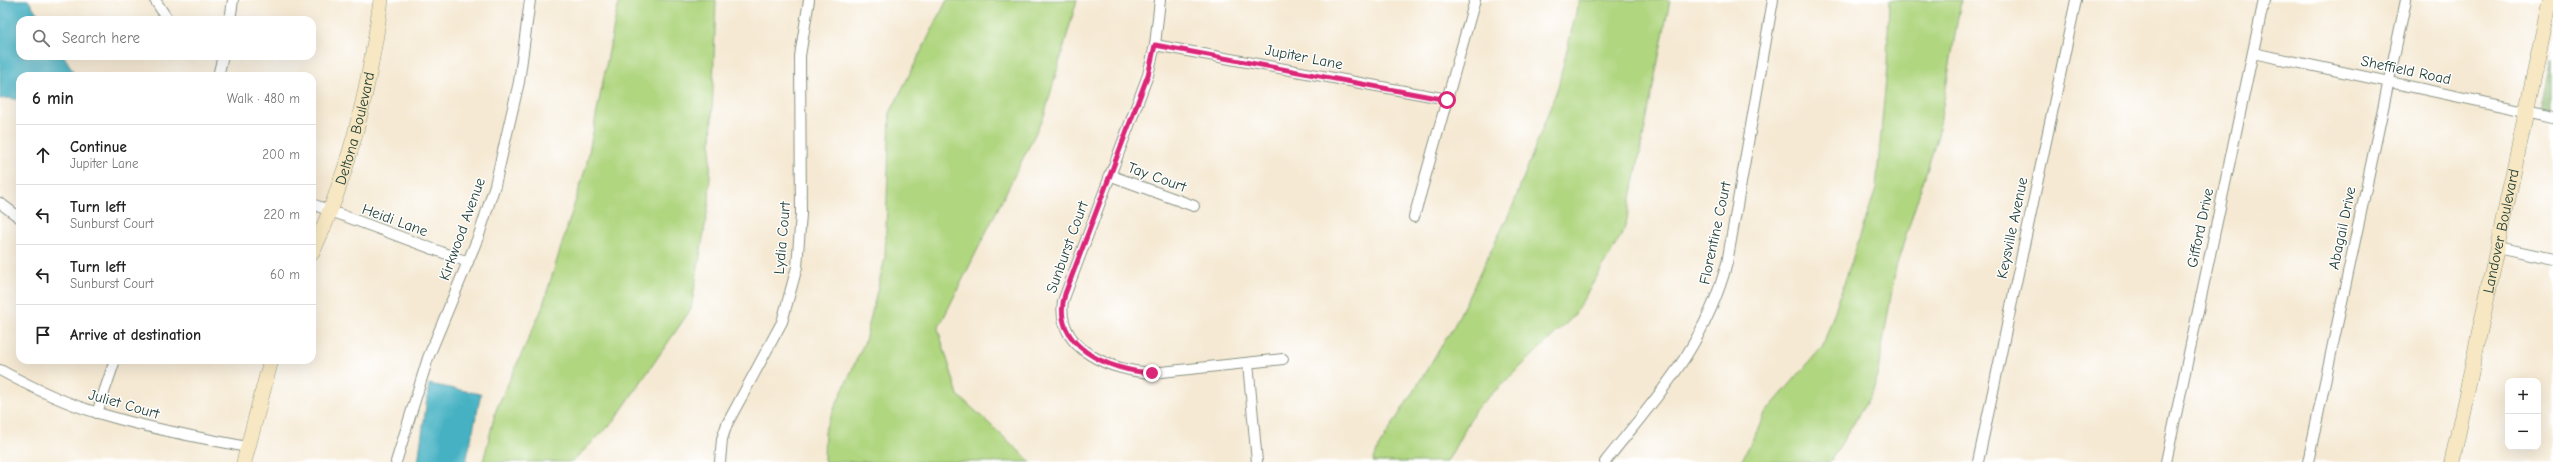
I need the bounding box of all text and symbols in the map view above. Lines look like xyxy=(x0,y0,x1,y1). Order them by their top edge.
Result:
search box xyxy=(16,16,316,60)
icon: search xyxy=(30,27,52,49)
text: Search here xyxy=(62,29,140,47)
street label: Jupiter Lane xyxy=(1263,41,1345,73)
street label: Sheffield Road xyxy=(2359,52,2453,88)
street label: Deltona Boulevard xyxy=(331,71,378,187)
text: 6 min xyxy=(32,89,74,108)
text: Walk · 480 m xyxy=(227,91,300,106)
route start xyxy=(1438,91,1456,109)
text: Continue xyxy=(70,138,127,156)
icon: ahead xyxy=(32,144,54,166)
text: 200 m xyxy=(262,147,300,162)
text: Jupiter Lane xyxy=(70,156,138,171)
street label: Tay Court xyxy=(1125,158,1189,196)
street label: Landover Boulevard xyxy=(2479,167,2523,295)
street label: Kirkwood Avenue xyxy=(435,175,489,283)
street label: Keysville Avenue xyxy=(1992,175,2032,280)
street label: Florentine Court xyxy=(1695,179,1735,286)
street label: Abagail Drive xyxy=(2324,185,2360,271)
street label: Gifford Drive xyxy=(2183,186,2217,269)
text: Turn left xyxy=(70,198,126,216)
street label: Sunburst Court xyxy=(1042,198,1092,295)
street label: Heidi Lane xyxy=(360,200,431,240)
street label: Lydia Court xyxy=(770,200,794,275)
icon: left xyxy=(32,204,54,226)
text: 220 m xyxy=(263,207,300,222)
text: Sunburst Court xyxy=(70,216,154,231)
text: Turn left xyxy=(70,258,126,276)
icon: left xyxy=(32,264,54,286)
text: 60 m xyxy=(270,267,300,282)
text: Sunburst Court xyxy=(70,276,154,291)
icon: arrive xyxy=(32,324,54,346)
text: Arrive at destination xyxy=(70,326,201,344)
route end xyxy=(1143,364,1161,382)
map controls xyxy=(2505,378,2541,450)
button: + xyxy=(2505,378,2541,414)
street label: Juliet Court xyxy=(86,385,162,423)
button: − xyxy=(2505,414,2541,450)

